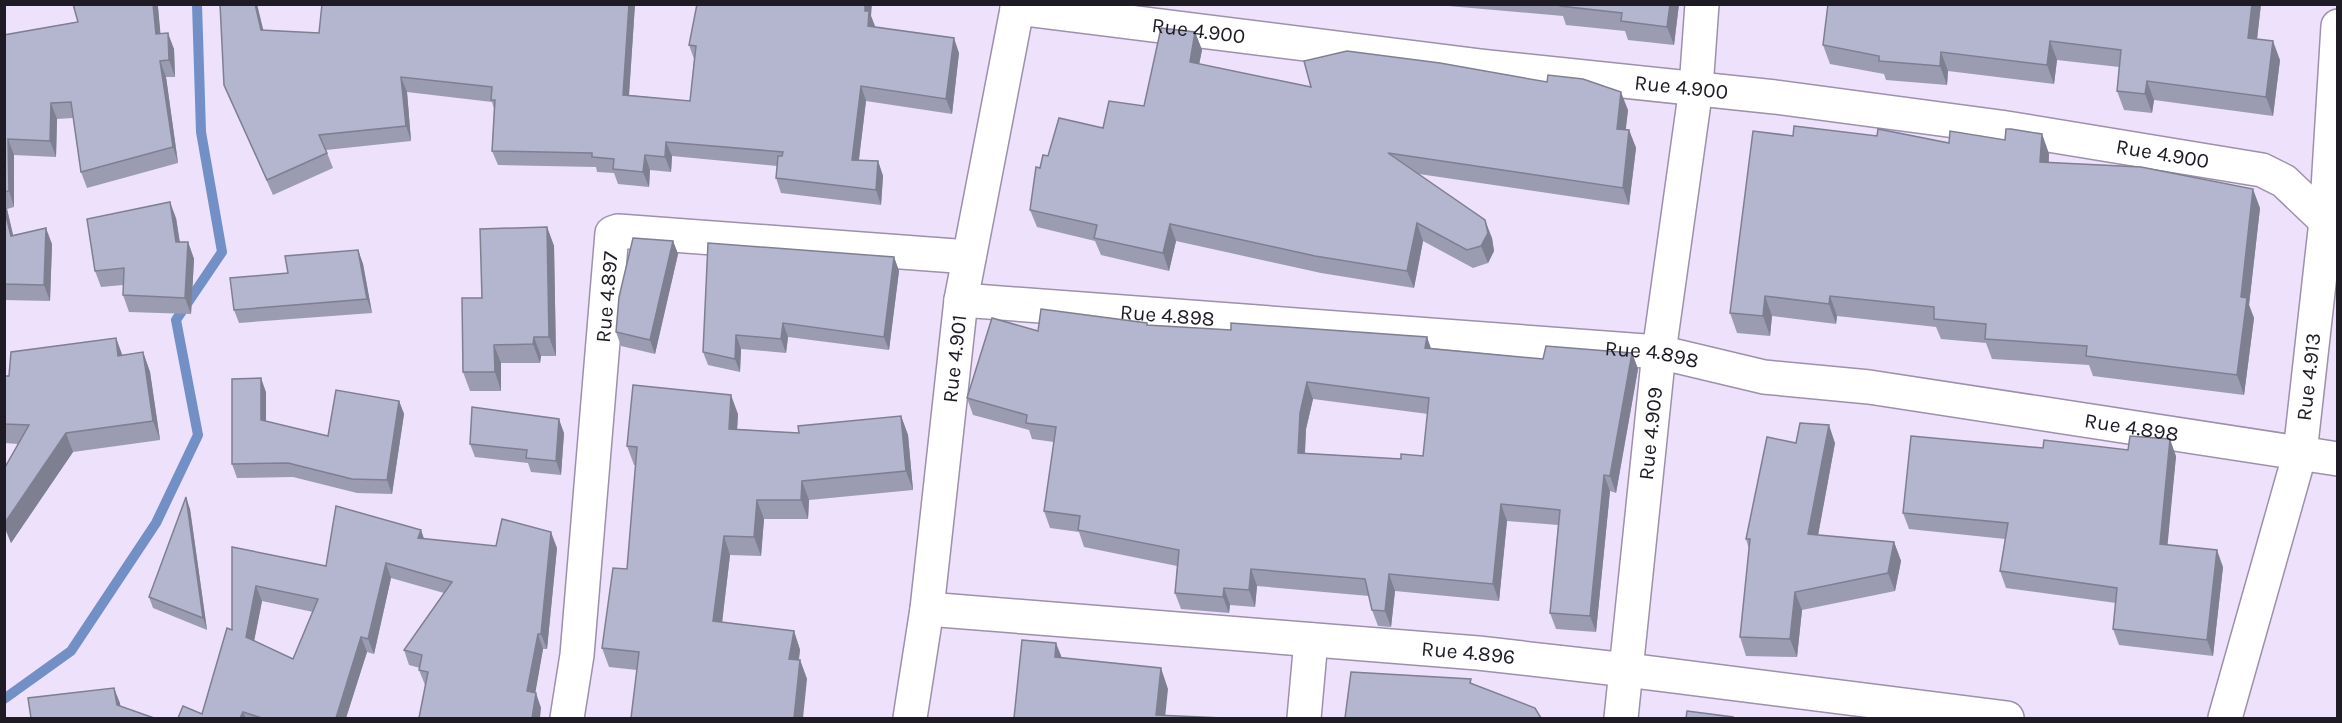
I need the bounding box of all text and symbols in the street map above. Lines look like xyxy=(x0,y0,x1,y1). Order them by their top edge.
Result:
street label: Rue 4.900 xyxy=(1150,13,1247,48)
street label: Rue 4.900 xyxy=(1633,70,1729,104)
street label: Rue 4.900 xyxy=(2114,134,2211,173)
street label: Rue 4.897 xyxy=(591,250,622,344)
street label: Rue 4.898 xyxy=(1119,300,1216,331)
street label: Rue 4.901 xyxy=(938,314,971,404)
street label: Rue 4.913 xyxy=(2292,332,2325,422)
street label: Rue 4.898 xyxy=(1604,336,1701,373)
street label: Rue 4.909 xyxy=(1634,386,1667,481)
street label: Rue 4.898 xyxy=(2083,408,2180,446)
street label: Rue 4.896 xyxy=(1420,637,1516,669)

